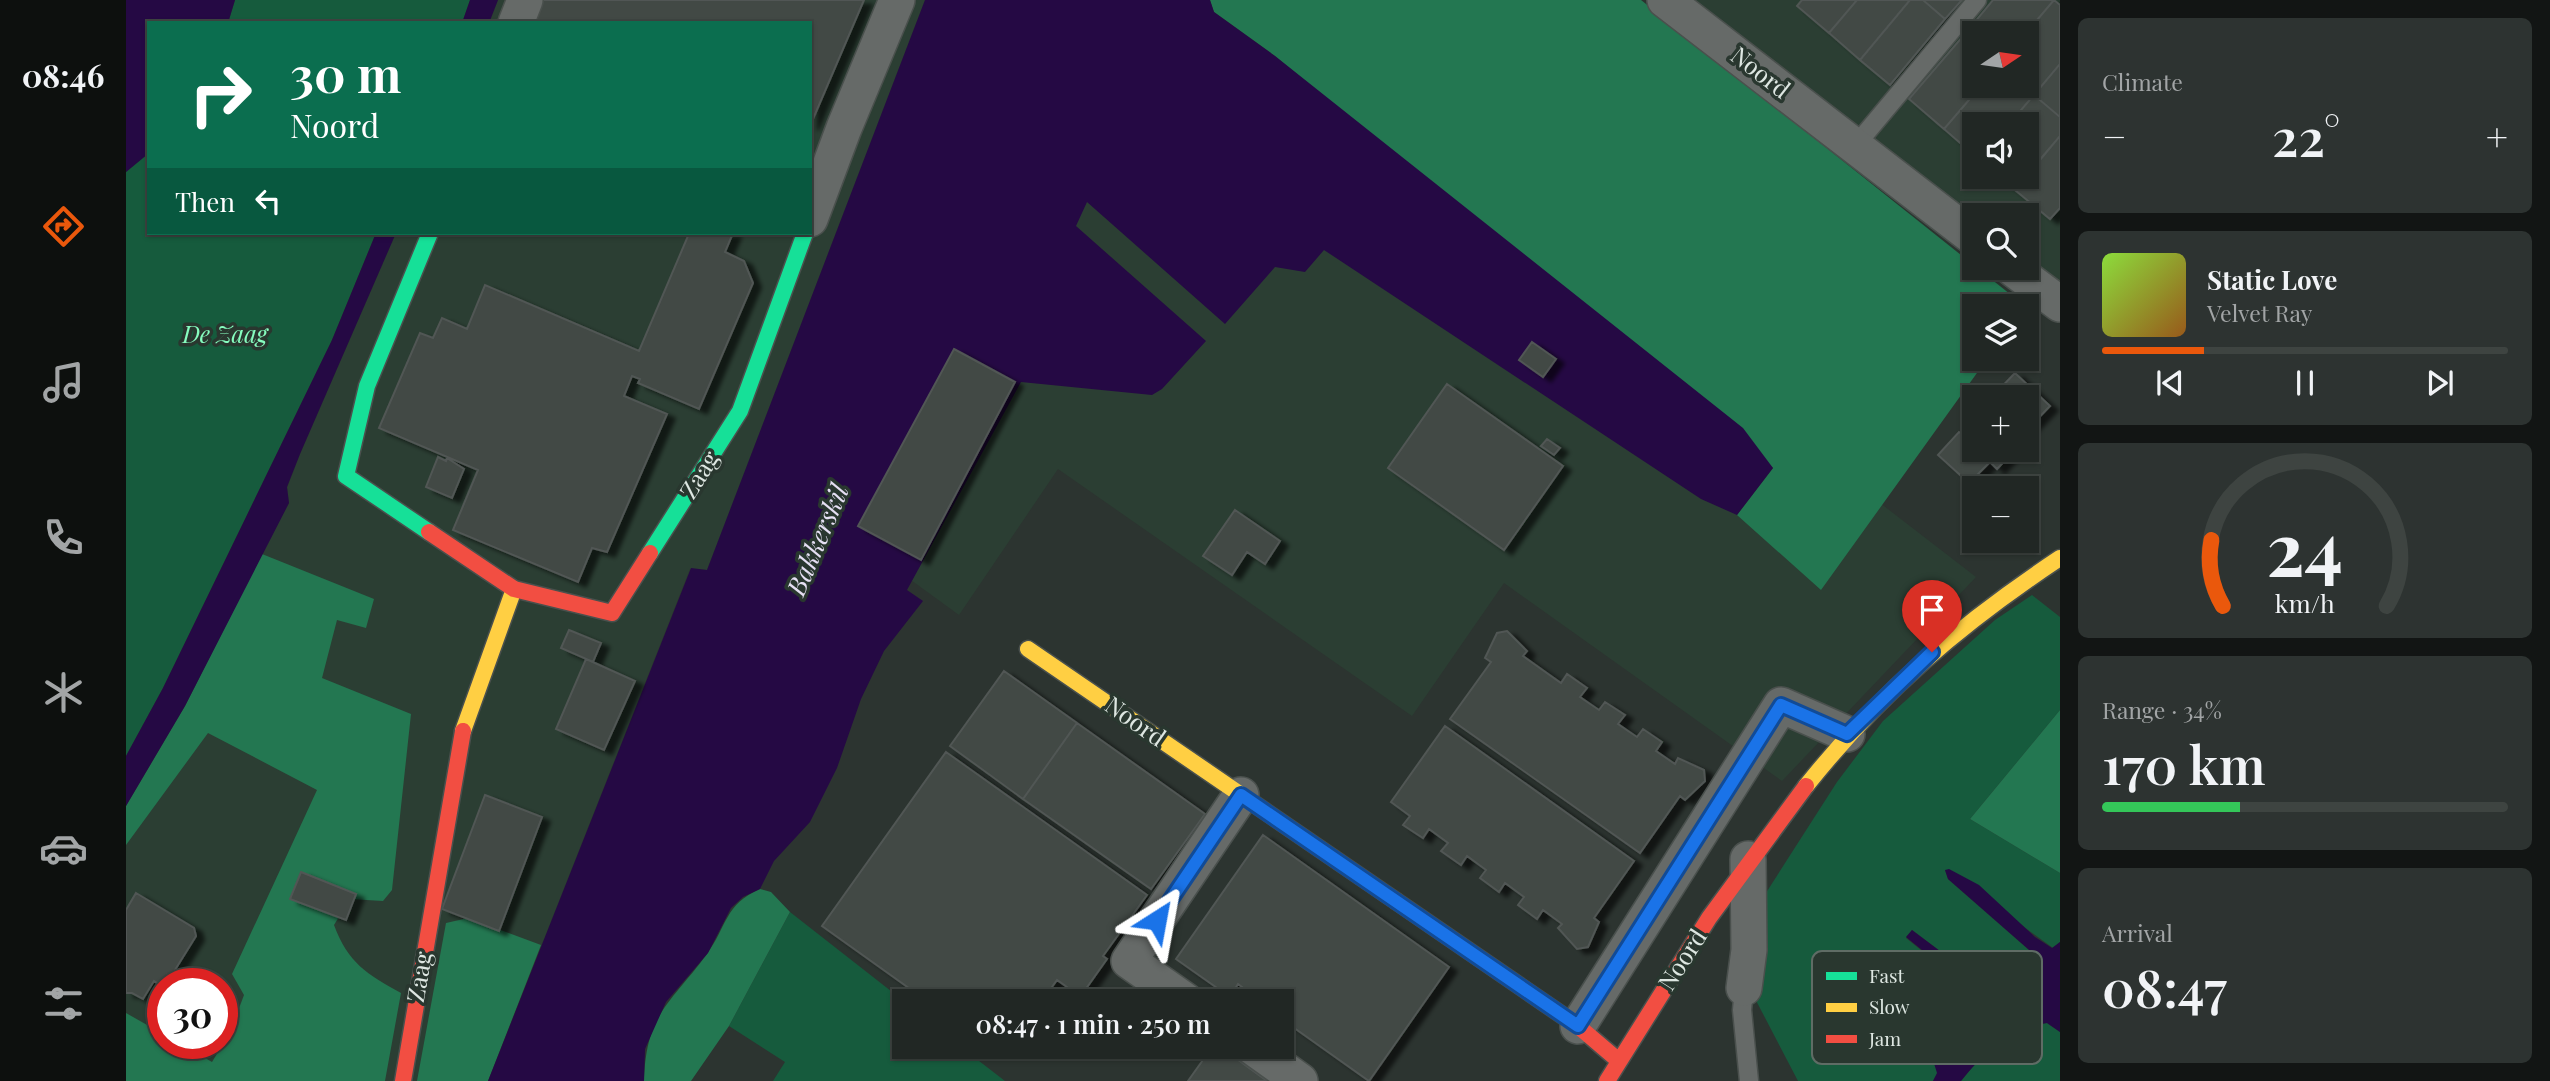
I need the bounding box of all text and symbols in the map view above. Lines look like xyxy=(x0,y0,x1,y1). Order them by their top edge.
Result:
north arrow xyxy=(1962,21,2039,98)
map controls xyxy=(1962,21,2039,553)
street label: Noord xyxy=(1725,38,1798,105)
text: 30 m xyxy=(290,40,401,105)
icon: right xyxy=(175,49,266,140)
text: 08:46 xyxy=(22,53,104,96)
text: Climate xyxy=(2102,66,2183,97)
text: 22° xyxy=(2272,101,2340,170)
text: Noord xyxy=(290,103,379,146)
text: − xyxy=(2102,110,2127,161)
text: + xyxy=(2486,110,2508,161)
button: sound xyxy=(1962,112,2039,189)
icon: left xyxy=(249,182,287,220)
text: Then xyxy=(175,184,235,219)
icon: directions xyxy=(39,202,88,251)
button: search xyxy=(1962,203,2039,280)
text: Static Love xyxy=(2207,262,2337,297)
button: layers xyxy=(1962,294,2039,371)
text: Velvet Ray xyxy=(2207,297,2312,328)
park label: De Zaag xyxy=(181,317,270,349)
icon: music xyxy=(39,358,88,407)
icon: previous xyxy=(2151,364,2189,402)
icon: pause xyxy=(2286,364,2324,402)
icon: next xyxy=(2421,364,2459,402)
button: + xyxy=(1962,385,2039,462)
street label: Zaag xyxy=(671,444,726,504)
button: − xyxy=(1962,476,2039,553)
water label: Bakkerskil xyxy=(777,477,856,601)
text: 24 xyxy=(2267,498,2343,595)
icon: phone xyxy=(39,513,88,562)
pin xyxy=(1902,580,1962,652)
text: km/h xyxy=(2275,586,2335,619)
icon: arrive xyxy=(1913,591,1951,629)
icon: climate xyxy=(39,668,88,717)
street label: Noord xyxy=(1100,688,1173,753)
text: Range · 34% xyxy=(2102,694,2222,725)
text: 170 km xyxy=(2102,729,2265,798)
icon: car xyxy=(39,824,88,873)
position arrow xyxy=(1120,883,1194,957)
text: Arrival xyxy=(2102,917,2173,948)
street label: Noord xyxy=(1650,922,1713,996)
street label: Zaag xyxy=(398,949,438,1004)
legend xyxy=(1812,951,2042,1064)
text: 08:47 xyxy=(2102,952,2227,1021)
text: Fast xyxy=(1869,962,1905,988)
speed limit sign: 30 xyxy=(147,968,238,1059)
icon: filters xyxy=(39,979,88,1028)
text: Slow xyxy=(1869,993,1910,1019)
text: 08:47 · 1 min · 250 m xyxy=(976,1006,1210,1041)
text: Jam xyxy=(1868,1025,1901,1051)

